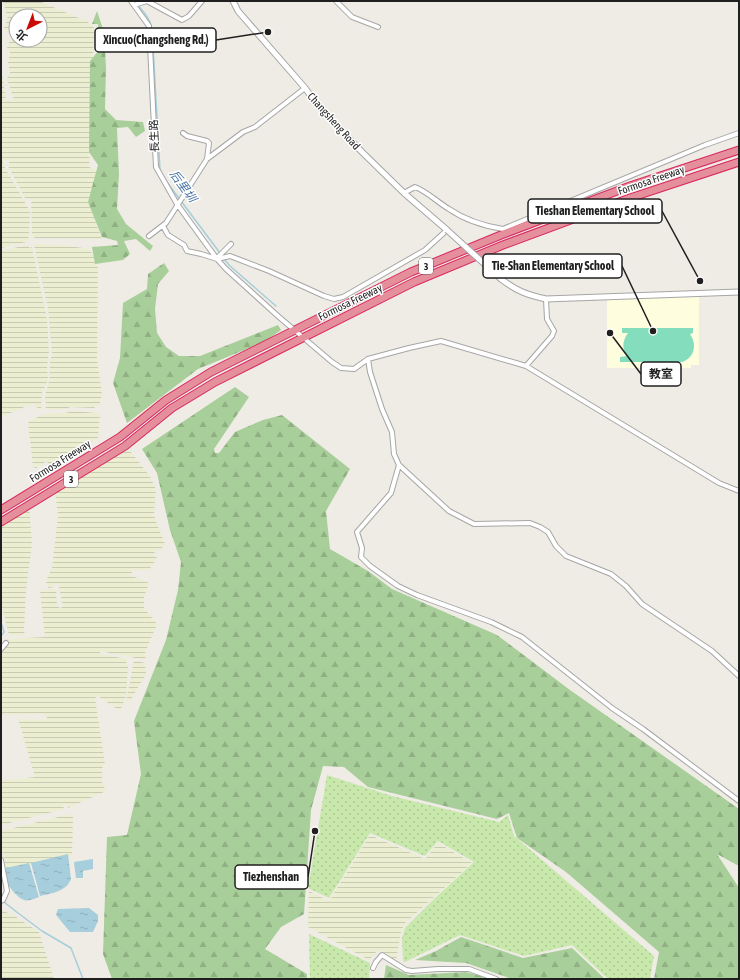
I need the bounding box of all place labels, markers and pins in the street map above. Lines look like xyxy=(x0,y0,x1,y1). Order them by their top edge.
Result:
callout: Xincuo(Changsheng Rd.) xyxy=(95,28,216,52)
callout: Tieshan Elementary School xyxy=(528,199,662,223)
callout: Tie-Shan Elementary School xyxy=(483,254,622,278)
callout: 教室 xyxy=(641,362,681,386)
callout: Tiezhenshan xyxy=(235,865,308,889)

